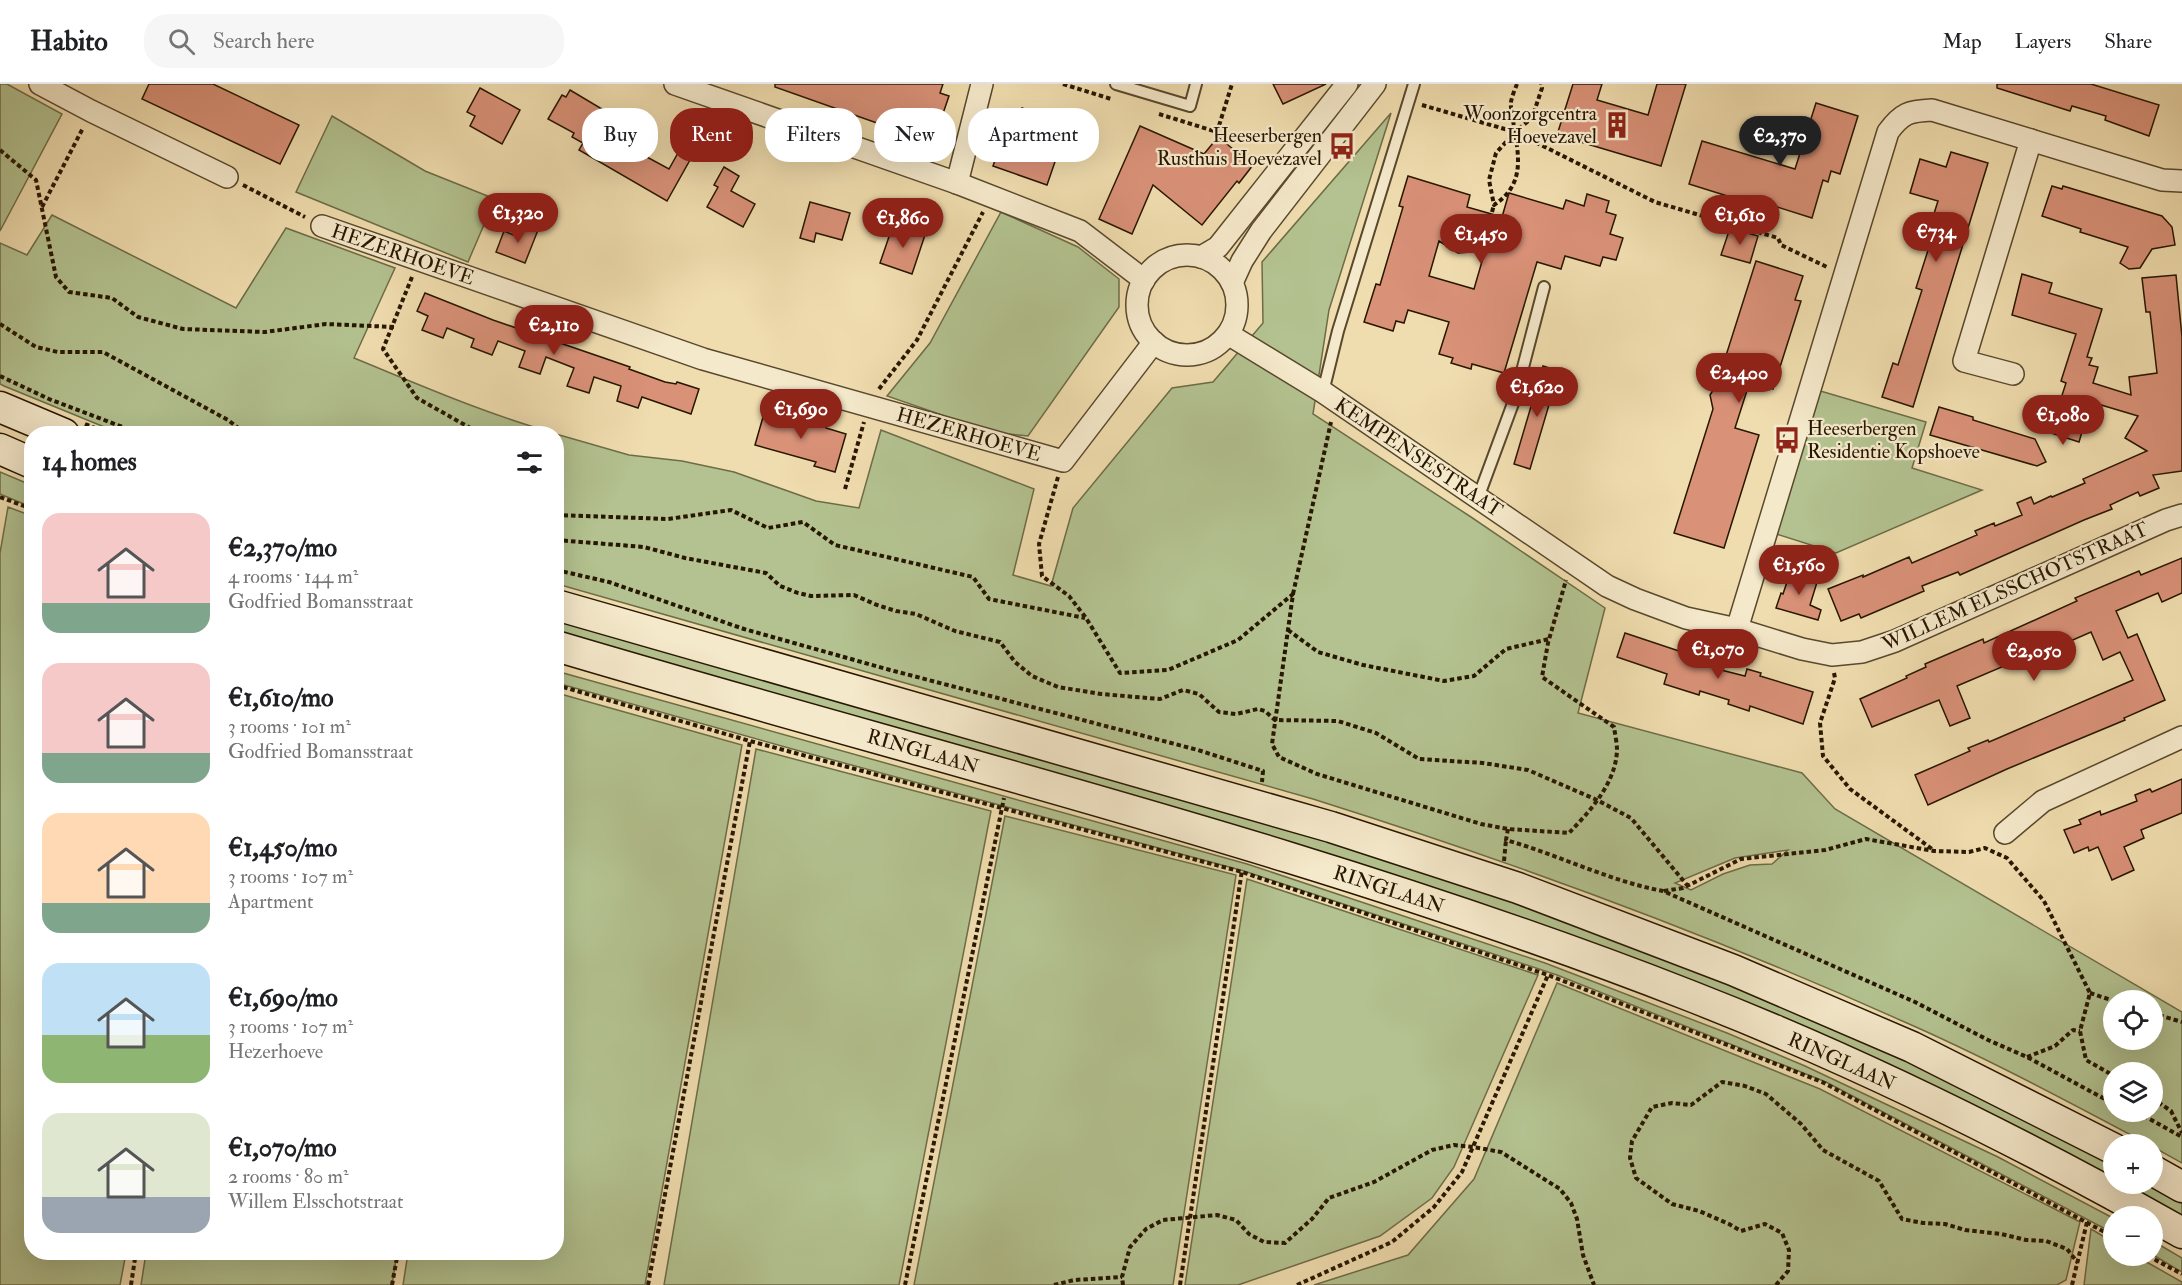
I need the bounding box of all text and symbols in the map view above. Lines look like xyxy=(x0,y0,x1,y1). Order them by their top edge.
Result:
search box xyxy=(144,14,564,68)
text: Habito xyxy=(30,24,108,59)
icon: search xyxy=(165,25,198,58)
text: Search here xyxy=(213,27,315,55)
text: Map xyxy=(1942,28,1982,55)
text: Layers xyxy=(2015,28,2071,55)
text: Share xyxy=(2104,28,2152,55)
place label: Woonzorgcentra Hoevezavel xyxy=(1463,101,1598,149)
chip: Buy xyxy=(582,108,658,162)
chip: Rent xyxy=(670,108,753,162)
chip: Filters xyxy=(765,108,862,162)
chip: New xyxy=(874,108,956,162)
chip: Apartment xyxy=(968,108,1099,162)
building icon: Woonzorgcentra Hoevezavel xyxy=(1602,110,1632,140)
pin: €2,370 xyxy=(1731,116,1829,167)
place label: Heeserbergen Rusthuis Hoevezavel xyxy=(1157,123,1322,171)
text: €2,370 xyxy=(1753,123,1807,148)
bus stop icon: Heeserbergen Rusthuis Hoevezavel xyxy=(1327,131,1357,161)
pin: €1,320 xyxy=(469,193,567,244)
pin: €1,610 xyxy=(1691,195,1789,246)
pin: €1,860 xyxy=(854,198,952,249)
text: €1,320 xyxy=(492,200,544,225)
text: €1,610 xyxy=(1715,202,1765,227)
text: €1,860 xyxy=(876,205,930,230)
pin: €734 xyxy=(1900,212,1972,263)
pin: €1,450 xyxy=(1432,214,1530,265)
street label: HEZERHOEVE xyxy=(328,218,478,291)
text: €734 xyxy=(1916,219,1956,244)
text: €1,450 xyxy=(1454,221,1508,246)
pin: €2,110 xyxy=(505,305,603,356)
text: €2,110 xyxy=(528,312,580,337)
pin: €2,400 xyxy=(1690,353,1788,404)
text: €2,400 xyxy=(1710,360,1768,385)
pin: €1,620 xyxy=(1488,367,1586,418)
text: €1,620 xyxy=(1510,374,1564,399)
pin: €1,690 xyxy=(752,389,850,440)
street label: KEMPENSESTRAAT xyxy=(1330,392,1508,523)
pin: €1,080 xyxy=(2014,395,2112,446)
text: €1,690 xyxy=(774,396,828,421)
street label: HEZERHOEVE xyxy=(894,402,1044,467)
text: €1,080 xyxy=(2036,402,2090,427)
place label: Heeserbergen Residentie Kopshoeve xyxy=(1807,416,1980,465)
bus stop icon: Heeserbergen Residentie Kopshoeve xyxy=(1772,425,1802,455)
text: 14 homes xyxy=(42,446,137,478)
icon: filters xyxy=(513,446,546,479)
street label: WILLEM ELSSCHOTSTRAAT xyxy=(1877,516,2152,657)
text: €2,370/mo xyxy=(228,532,337,564)
icon: home xyxy=(90,537,162,609)
pin: €1,560 xyxy=(1750,545,1848,596)
text: €1,560 xyxy=(1773,552,1825,577)
text: 4 rooms · 144 m² xyxy=(228,564,358,589)
text: Godfried Bomansstraat xyxy=(228,589,413,614)
pin: €1,070 xyxy=(1669,629,1767,680)
pin: €2,050 xyxy=(1985,631,2083,682)
text: €1,070 xyxy=(1691,636,1745,661)
text: €2,050 xyxy=(2006,638,2062,663)
text: €1,610/mo xyxy=(228,682,333,714)
icon: home xyxy=(90,687,162,759)
text: 3 rooms · 101 m² xyxy=(228,714,351,739)
street label: RINGLAAN xyxy=(864,724,982,779)
text: Godfried Bomansstraat xyxy=(228,739,413,764)
text: €1,450/mo xyxy=(228,832,337,864)
icon: home xyxy=(90,837,162,909)
street label: RINGLAAN xyxy=(1330,860,1448,919)
text: 3 rooms · 107 m² xyxy=(228,864,353,889)
text: Apartment xyxy=(228,889,313,914)
text: €1,690/mo xyxy=(228,982,338,1014)
icon: home xyxy=(90,987,162,1059)
map controls xyxy=(2103,990,2163,1266)
button: locate xyxy=(2103,990,2163,1050)
text: 3 rooms · 107 m² xyxy=(228,1014,353,1039)
street label: RINGLAAN xyxy=(1784,1027,1900,1096)
text: Hezerhoeve xyxy=(228,1039,323,1064)
button: layers xyxy=(2103,1062,2163,1122)
text: €1,070/mo xyxy=(228,1132,337,1164)
button: + xyxy=(2103,1134,2163,1194)
icon: home xyxy=(90,1137,162,1209)
text: 2 rooms · 80 m² xyxy=(228,1164,349,1189)
text: Willem Elsschotstraat xyxy=(228,1189,404,1214)
button: − xyxy=(2103,1206,2163,1266)

